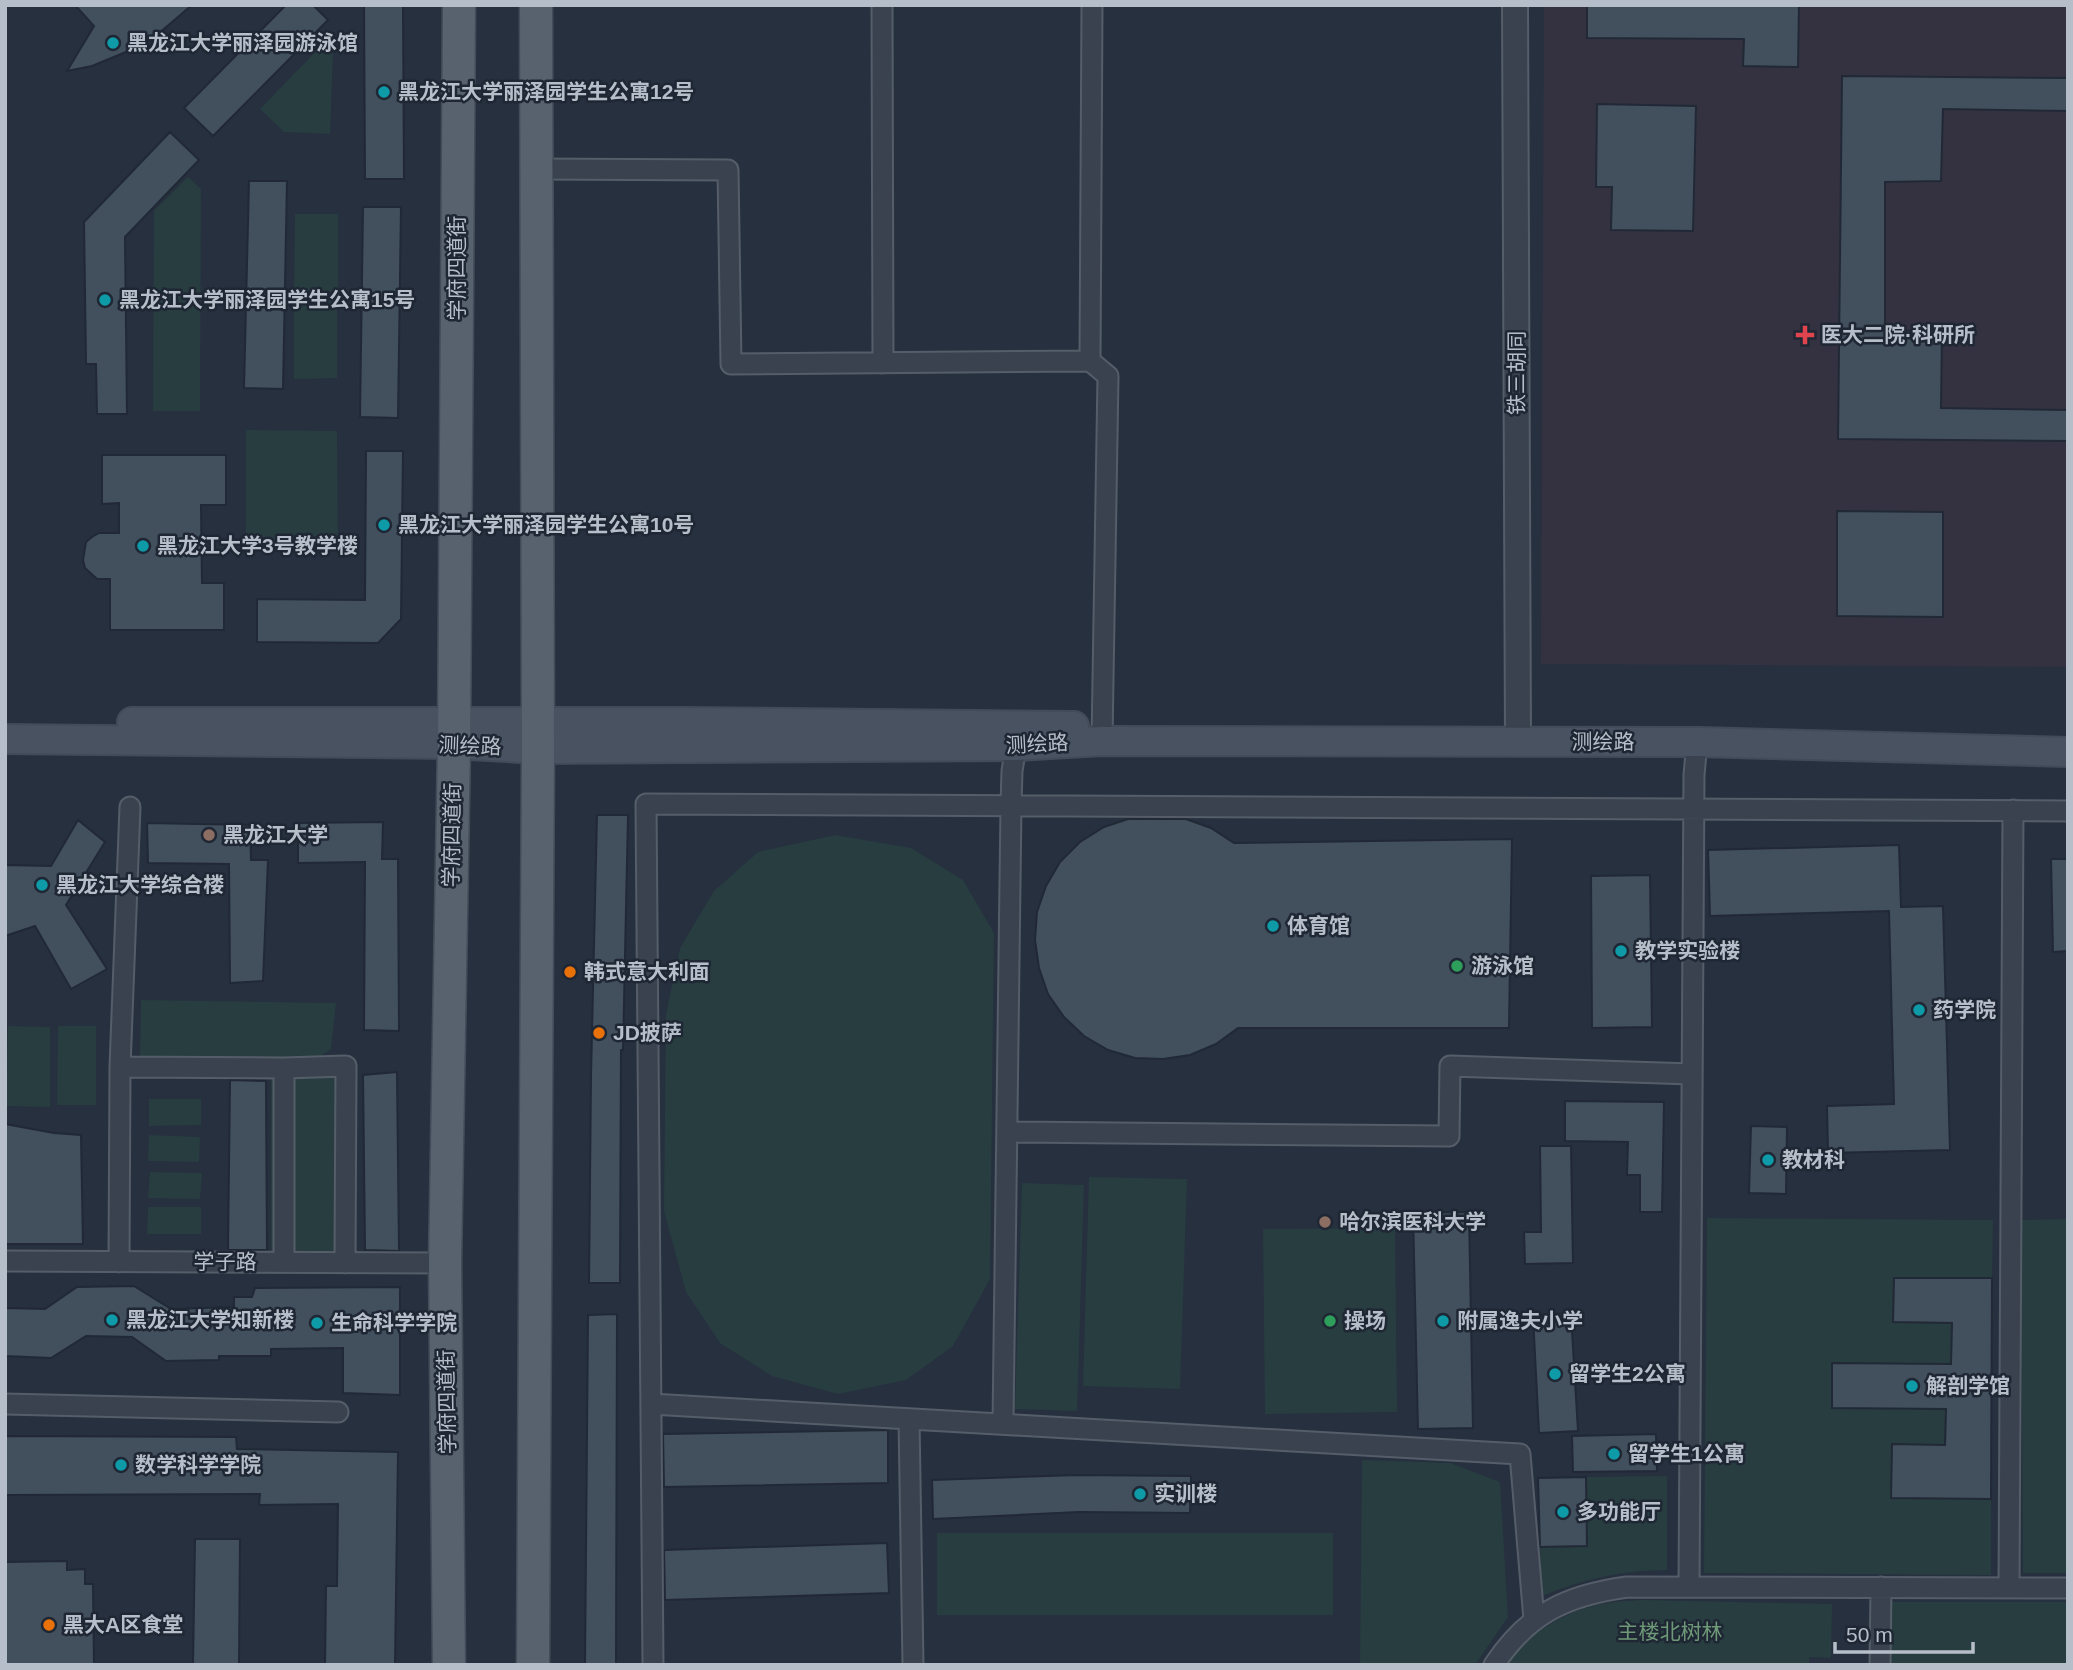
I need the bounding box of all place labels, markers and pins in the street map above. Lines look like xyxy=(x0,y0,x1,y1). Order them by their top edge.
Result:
place label: 黑龙江大学丽泽园游泳馆 xyxy=(127,31,358,54)
marker: 黑龙江大学丽泽园游泳馆 xyxy=(105,35,121,51)
place label: 黑龙江大学丽泽园学生公寓12号 xyxy=(398,80,694,103)
marker: 黑龙江大学丽泽园学生公寓12号 xyxy=(376,84,392,100)
place label: 黑龙江大学丽泽园学生公寓15号 xyxy=(119,288,415,311)
marker: 黑龙江大学丽泽园学生公寓15号 xyxy=(97,292,113,308)
place label: 医大二院·科研所 xyxy=(1821,323,1975,346)
marker: 医大二院·科研所 xyxy=(1795,325,1815,345)
place label: 黑龙江大学丽泽园学生公寓10号 xyxy=(398,513,694,536)
marker: 黑龙江大学丽泽园学生公寓10号 xyxy=(376,517,392,533)
place label: 黑龙江大学3号教学楼 xyxy=(157,534,358,557)
marker: 黑龙江大学3号教学楼 xyxy=(135,538,151,554)
place label: 黑龙江大学 xyxy=(223,823,328,846)
marker: 黑龙江大学 xyxy=(201,827,217,843)
place label: 黑龙江大学综合楼 xyxy=(56,873,224,896)
marker: 黑龙江大学综合楼 xyxy=(34,877,50,893)
place label: 体育馆 xyxy=(1287,914,1350,937)
marker: 体育馆 xyxy=(1265,918,1281,934)
place label: 教学实验楼 xyxy=(1635,939,1740,962)
marker: 教学实验楼 xyxy=(1613,943,1629,959)
place label: 游泳馆 xyxy=(1471,954,1534,977)
marker: 游泳馆 xyxy=(1449,958,1465,974)
place label: 韩式意大利面 xyxy=(584,960,710,983)
marker: 韩式意大利面 xyxy=(562,964,578,980)
place label: 药学院 xyxy=(1933,998,1996,1021)
marker: 药学院 xyxy=(1911,1002,1927,1018)
place label: JD披萨 xyxy=(613,1021,682,1044)
marker: JD披萨 xyxy=(591,1025,607,1041)
place label: 教材科 xyxy=(1782,1148,1845,1171)
marker: 教材科 xyxy=(1760,1152,1776,1168)
place label: 哈尔滨医科大学 xyxy=(1339,1210,1486,1233)
marker: 哈尔滨医科大学 xyxy=(1317,1214,1333,1230)
place label: 黑龙江大学知新楼 xyxy=(126,1308,294,1331)
place label: 操场 xyxy=(1344,1309,1386,1332)
place label: 附属逸夫小学 xyxy=(1457,1309,1583,1332)
place label: 生命科学学院 xyxy=(331,1311,457,1334)
marker: 黑龙江大学知新楼 xyxy=(104,1312,120,1328)
marker: 操场 xyxy=(1322,1313,1338,1329)
marker: 附属逸夫小学 xyxy=(1435,1313,1451,1329)
marker: 生命科学学院 xyxy=(309,1315,325,1331)
place label: 留学生2公寓 xyxy=(1569,1362,1686,1385)
marker: 留学生2公寓 xyxy=(1547,1366,1563,1382)
place label: 解剖学馆 xyxy=(1926,1374,2010,1397)
marker: 解剖学馆 xyxy=(1904,1378,1920,1394)
place label: 留学生1公寓 xyxy=(1628,1442,1745,1465)
marker: 留学生1公寓 xyxy=(1606,1446,1622,1462)
place label: 数学科学学院 xyxy=(135,1453,261,1476)
marker: 数学科学学院 xyxy=(113,1457,129,1473)
place label: 实训楼 xyxy=(1154,1482,1217,1505)
marker: 实训楼 xyxy=(1132,1486,1148,1502)
place label: 多功能厅 xyxy=(1577,1500,1661,1523)
marker: 多功能厅 xyxy=(1555,1504,1571,1520)
place label: 黑大A区食堂 xyxy=(63,1613,183,1636)
marker: 黑大A区食堂 xyxy=(41,1617,57,1633)

